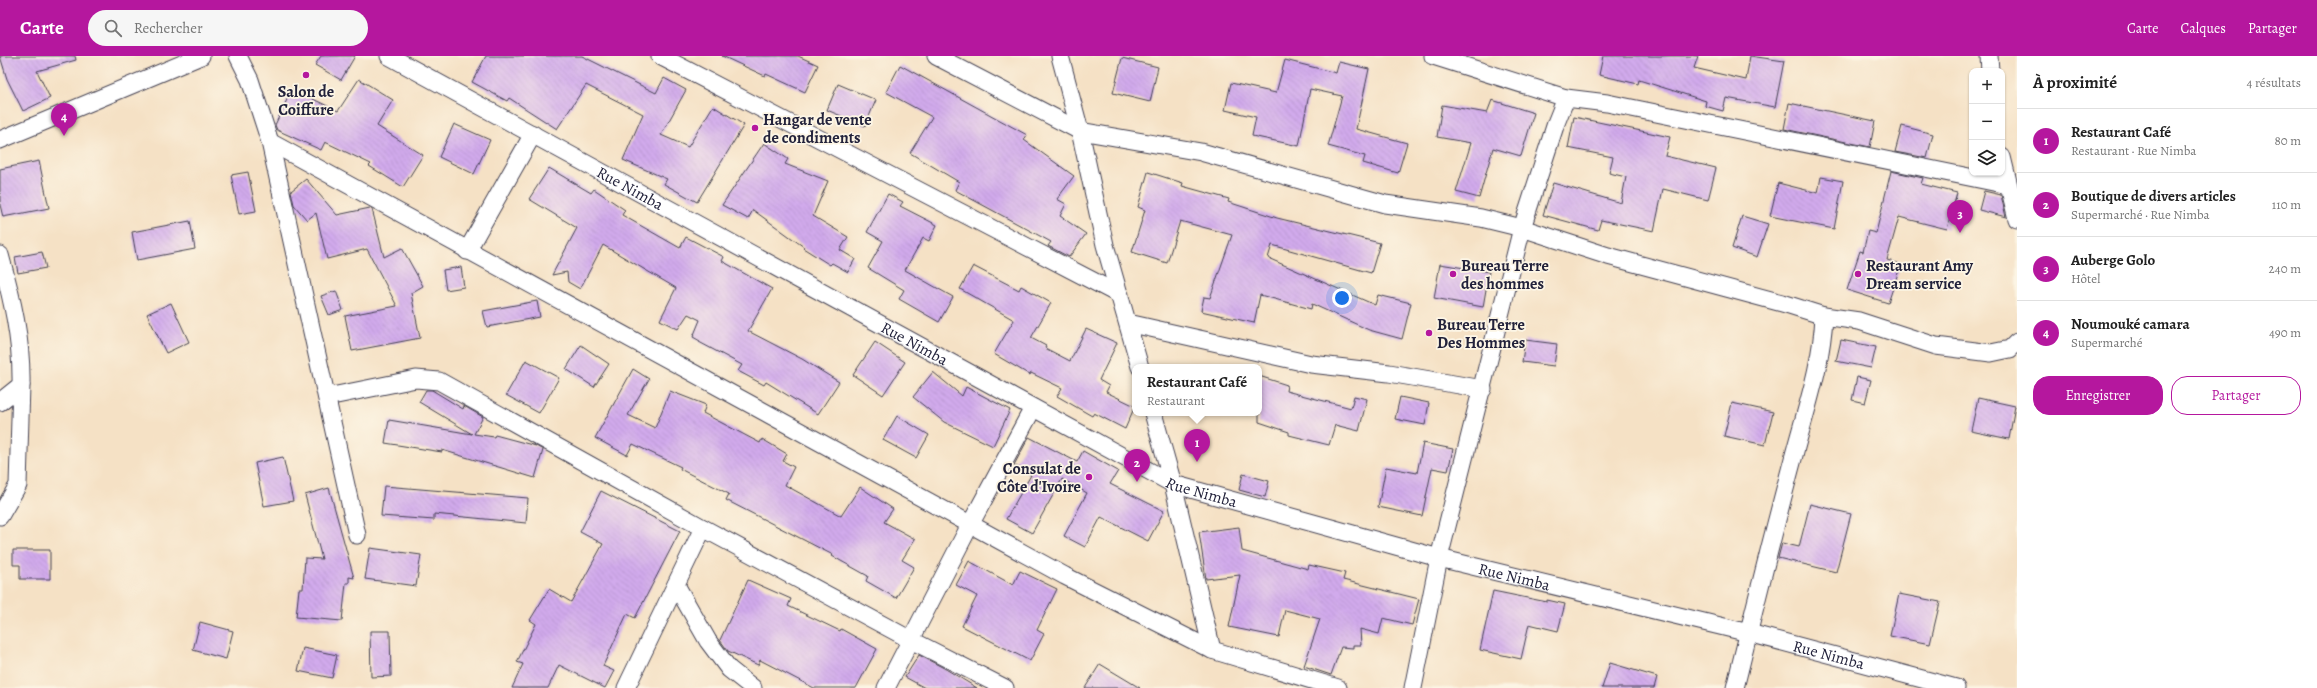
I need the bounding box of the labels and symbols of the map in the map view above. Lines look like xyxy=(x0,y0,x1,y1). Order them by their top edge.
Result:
marker: Salon de Coiffure xyxy=(301,70,311,80)
place label: Salon de Coiffure xyxy=(278,81,334,121)
pin: 4 xyxy=(51,103,77,136)
place label: Hangar de vente de condiments xyxy=(763,109,872,149)
marker: Hangar de vente de condiments xyxy=(750,123,760,133)
street label: Rue Nimba xyxy=(593,161,668,216)
pin: 3 xyxy=(1947,200,1973,233)
place label: Bureau Terre des hommes xyxy=(1461,255,1549,295)
place label: Restaurant Amy Dream service xyxy=(1866,255,1974,295)
marker: Bureau Terre des hommes xyxy=(1448,269,1458,279)
marker: Restaurant Amy Dream service xyxy=(1853,269,1863,279)
your location xyxy=(1332,288,1352,308)
place label: Bureau Terre Des Hommes xyxy=(1437,314,1525,354)
street label: Rue Nimba xyxy=(877,317,952,371)
marker: Bureau Terre Des Hommes xyxy=(1424,328,1434,338)
pin: 1 xyxy=(1184,429,1210,462)
pin: 2 xyxy=(1124,449,1150,482)
place label: Consulat de Côte d'Ivoire xyxy=(997,458,1081,498)
marker: Consulat de Côte d'Ivoire xyxy=(1084,472,1094,482)
street label: Rue Nimba xyxy=(1161,472,1240,513)
street label: Rue Nimba xyxy=(1476,558,1553,597)
street label: Rue Nimba xyxy=(1791,635,1867,675)

